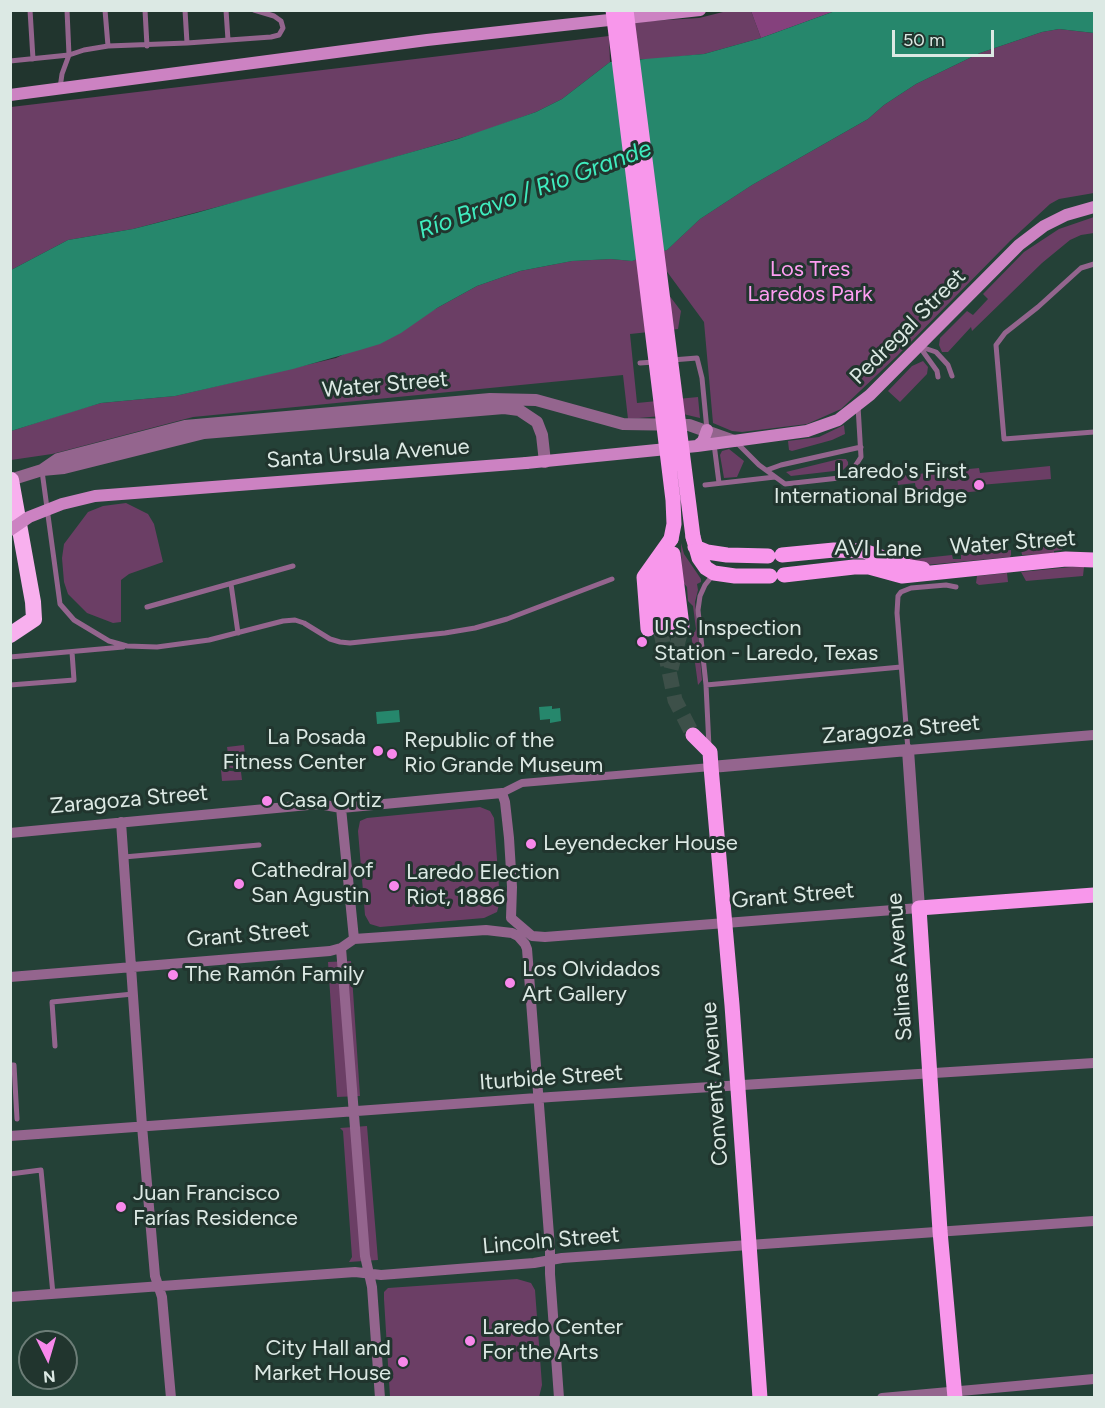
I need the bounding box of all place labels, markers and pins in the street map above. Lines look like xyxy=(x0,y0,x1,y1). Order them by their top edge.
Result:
place label: Laredo's First International Bridge xyxy=(774,459,967,511)
marker: Laredo's First International Bridge xyxy=(972,478,986,492)
place label: U.S. Inspection Station - Laredo, Texas xyxy=(654,616,878,668)
marker: U.S. Inspection Station - Laredo, Texas xyxy=(635,635,649,649)
place label: La Posada Fitness Center xyxy=(223,725,366,776)
place label: Republic of the Rio Grande Museum xyxy=(404,728,603,780)
marker: La Posada Fitness Center xyxy=(371,744,385,758)
marker: Republic of the Rio Grande Museum xyxy=(385,747,399,761)
place label: Casa Ortiz xyxy=(279,788,382,814)
marker: Casa Ortiz xyxy=(260,794,274,808)
place label: Leyendecker House xyxy=(543,831,738,857)
marker: Leyendecker House xyxy=(524,837,538,851)
place label: Cathedral of San Agustin xyxy=(251,858,373,909)
place label: Laredo Election Riot, 1886 xyxy=(406,860,559,912)
marker: Cathedral of San Agustin xyxy=(232,877,246,891)
marker: Laredo Election Riot, 1886 xyxy=(387,879,401,893)
place label: Los Olvidados Art Gallery xyxy=(522,957,660,1008)
place label: The Ramón Family xyxy=(185,962,364,988)
marker: The Ramón Family xyxy=(166,968,180,982)
marker: Los Olvidados Art Gallery xyxy=(503,976,517,990)
place label: Juan Francisco Farías Residence xyxy=(133,1181,298,1232)
marker: Juan Francisco Farías Residence xyxy=(114,1200,128,1214)
place label: Laredo Center For the Arts xyxy=(482,1315,623,1366)
marker: Laredo Center For the Arts xyxy=(463,1334,477,1348)
place label: City Hall and Market House xyxy=(254,1336,391,1388)
marker: City Hall and Market House xyxy=(396,1355,410,1369)

